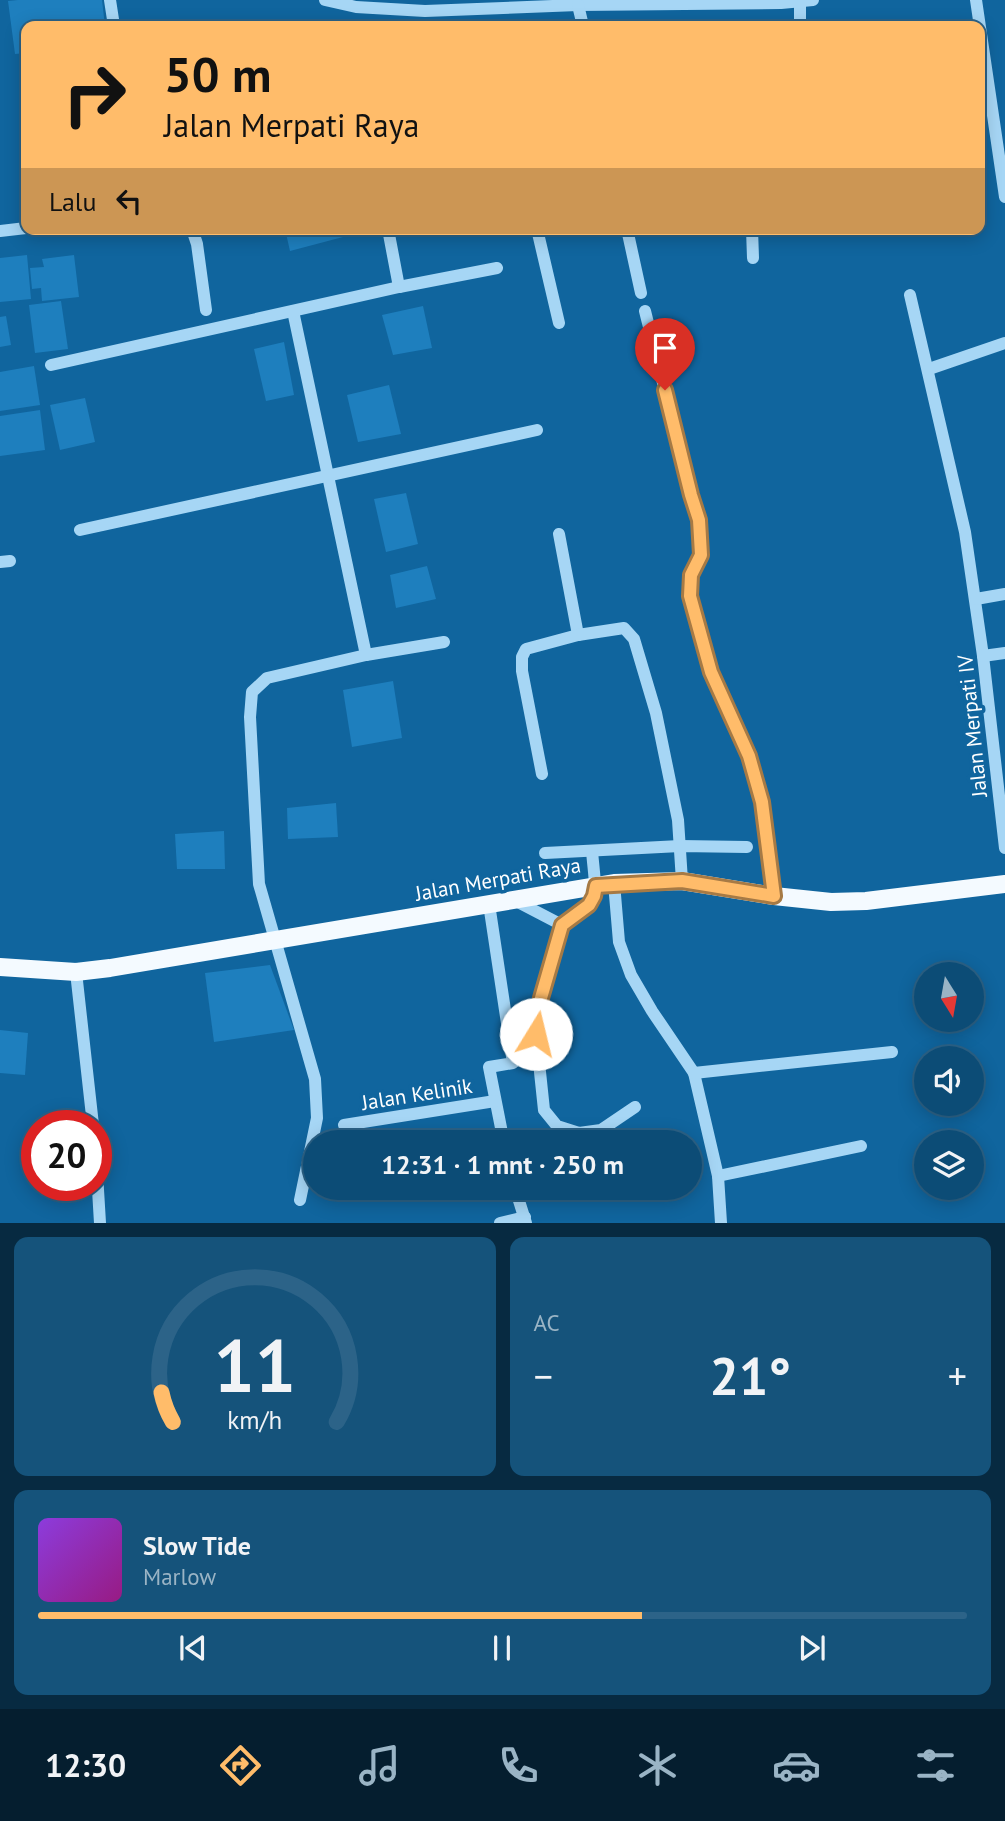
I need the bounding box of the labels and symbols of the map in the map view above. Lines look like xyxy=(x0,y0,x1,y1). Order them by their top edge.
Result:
pin xyxy=(635,318,695,390)
street label: Jalan Merpati IV xyxy=(951,654,993,799)
street label: Jalan Merpati Raya xyxy=(412,851,583,907)
north arrow xyxy=(914,962,984,1032)
position arrow xyxy=(499,997,573,1071)
street label: Jalan Kelinik xyxy=(359,1072,474,1116)
speed limit sign: 20 xyxy=(21,1110,112,1201)

